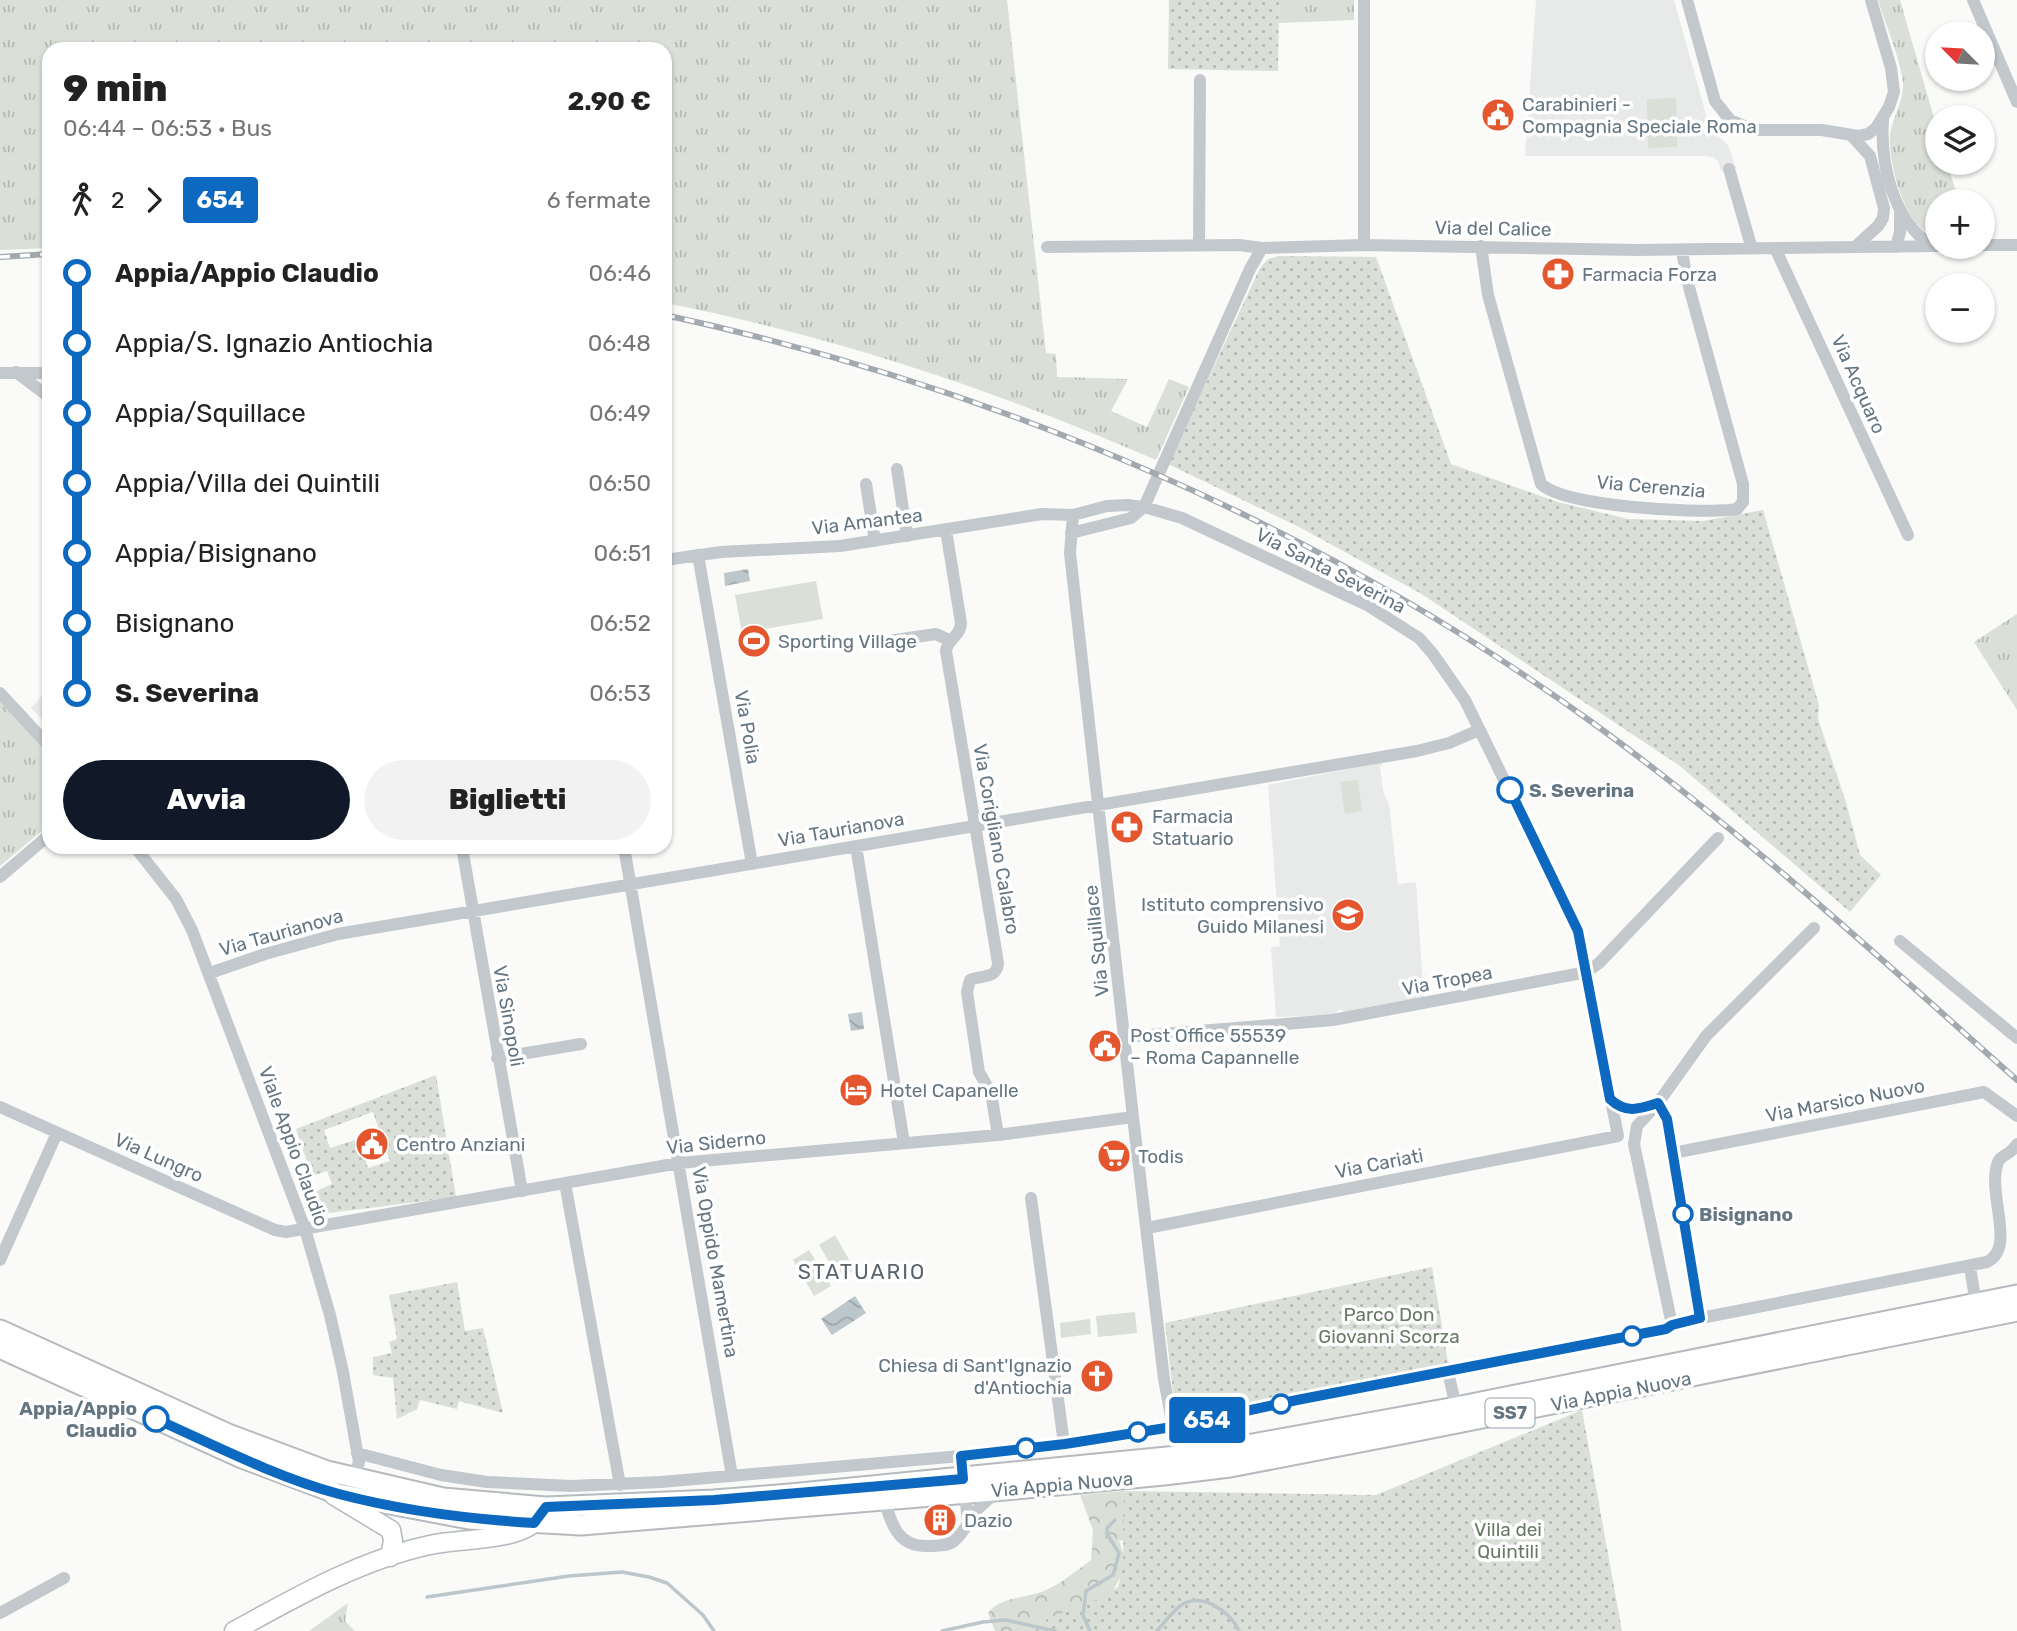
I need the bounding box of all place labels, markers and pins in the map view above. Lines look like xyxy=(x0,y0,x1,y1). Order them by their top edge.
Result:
place label: Carabinieri - Compagnia Speciale Roma xyxy=(1522,93,1757,138)
public building icon: Carabinieri - Compagnia Speciale Roma xyxy=(1479,96,1517,134)
pharmacy icon: Farmacia Forza xyxy=(1539,255,1577,293)
place label: Farmacia Forza xyxy=(1582,263,1717,286)
sports icon: Sporting Village xyxy=(735,622,773,660)
place label: Sporting Village xyxy=(778,630,917,653)
marker: S. Severina xyxy=(1497,777,1523,803)
place label: S. Severina xyxy=(1529,779,1634,802)
place label: Farmacia Statuario xyxy=(1152,805,1234,850)
pharmacy icon: Farmacia Statuario xyxy=(1108,808,1146,846)
place label: Istituto comprensivo Guido Milanesi xyxy=(1141,893,1324,938)
school or university icon: Istituto comprensivo Guido Milanesi xyxy=(1329,896,1367,934)
place label: Post Office 55539 – Roma Capannelle xyxy=(1130,1024,1299,1069)
public building icon: Post Office 55539 – Roma Capannelle xyxy=(1086,1027,1124,1065)
hotel icon: Hotel Capanelle xyxy=(837,1071,875,1109)
place label: Hotel Capanelle xyxy=(880,1079,1019,1102)
public building icon: Centro Anziani xyxy=(353,1125,391,1163)
place label: Centro Anziani xyxy=(396,1133,525,1156)
supermarket icon: Todis xyxy=(1095,1137,1133,1175)
place label: Todis xyxy=(1138,1145,1184,1168)
place label: Bisignano xyxy=(1699,1203,1793,1226)
marker: Bisignano xyxy=(1673,1204,1693,1224)
unlabelled marker xyxy=(1622,1326,1642,1346)
place label: Chiesa di Sant'Ignazio d'Antiochia xyxy=(878,1354,1072,1399)
church icon: Chiesa di Sant'Ignazio d'Antiochia xyxy=(1078,1357,1116,1395)
unlabelled marker xyxy=(1271,1394,1291,1414)
place label: Appia/Appio Claudio xyxy=(19,1397,137,1442)
marker: Appia/Appio Claudio xyxy=(143,1406,169,1432)
unlabelled marker xyxy=(1128,1422,1148,1442)
unlabelled marker xyxy=(1016,1438,1036,1458)
building icon: Dazio xyxy=(921,1501,959,1539)
place label: Dazio xyxy=(964,1509,1013,1532)

